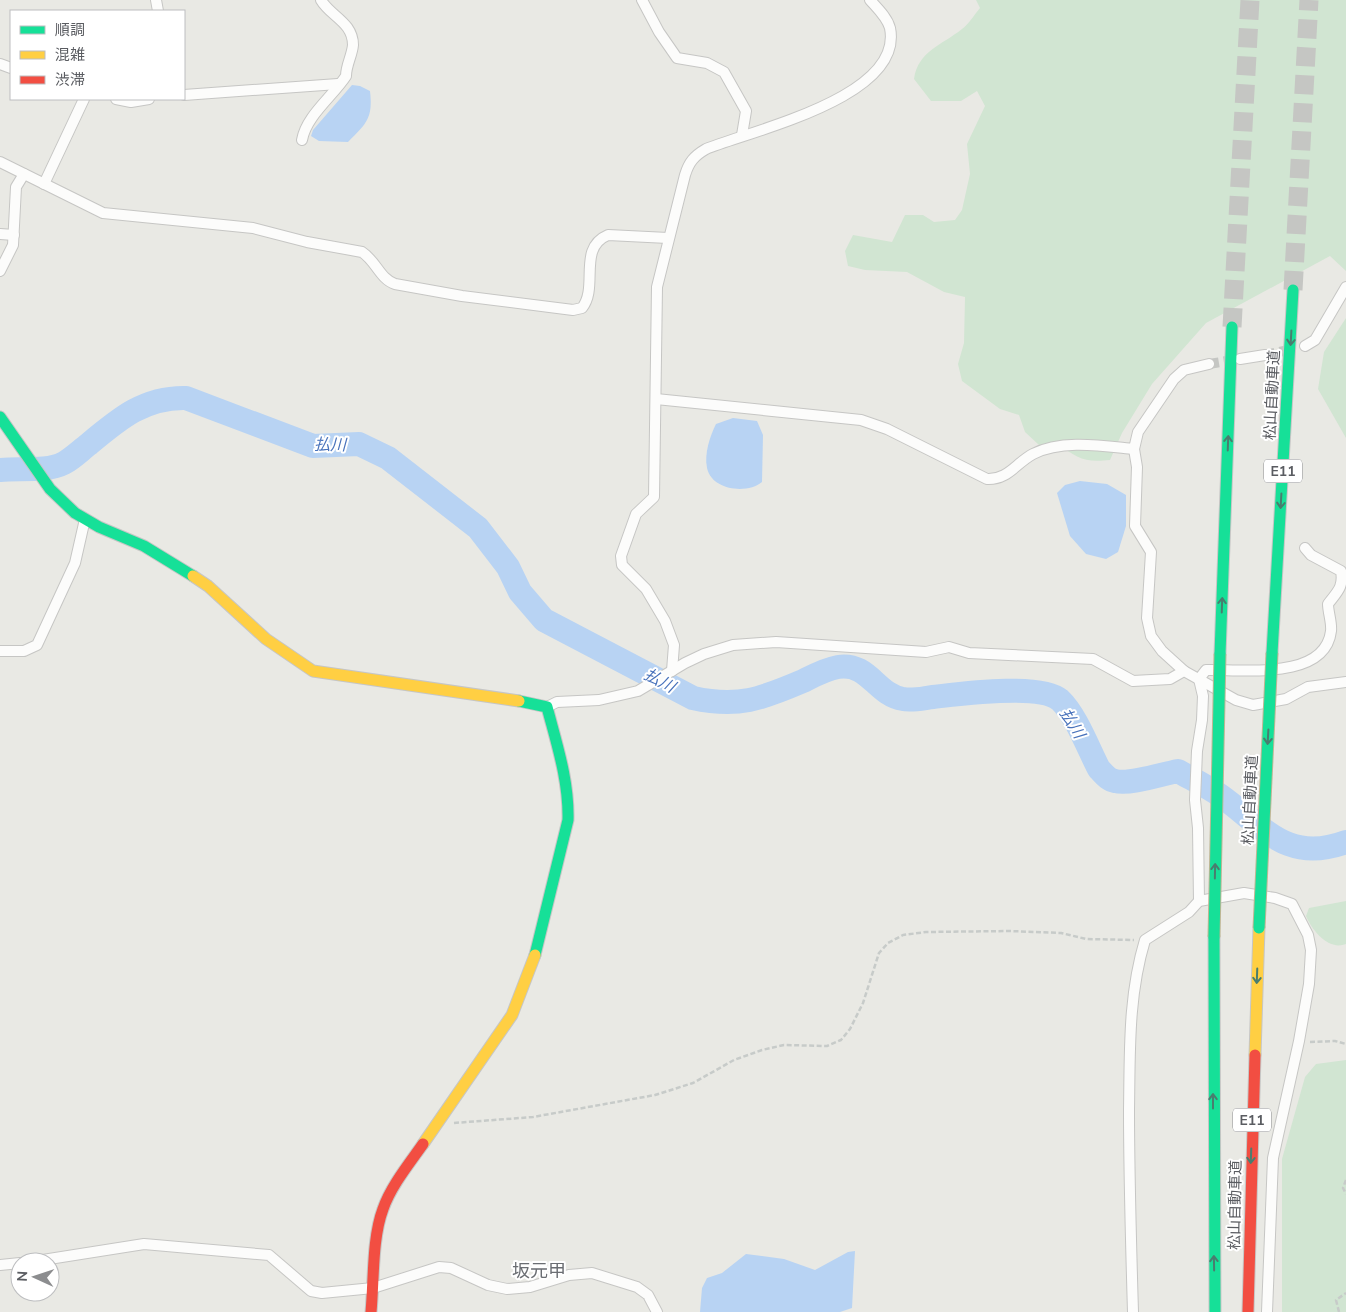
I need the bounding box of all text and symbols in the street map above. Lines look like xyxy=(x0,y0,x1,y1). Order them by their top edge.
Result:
legend xyxy=(10,10,185,100)
text: 順調 xyxy=(55,20,85,40)
text: 混雑 xyxy=(55,45,85,65)
text: 渋滞 xyxy=(55,70,85,90)
one-way arrow xyxy=(1286,330,1295,346)
street label: 松山自動車道 xyxy=(1260,350,1284,440)
water label: 払川 xyxy=(314,434,348,456)
one-way arrow xyxy=(1223,435,1233,451)
road number: E11 xyxy=(1264,460,1302,482)
one-way arrow xyxy=(1276,492,1285,508)
one-way arrow xyxy=(1217,597,1227,614)
water label: 払川 xyxy=(640,664,681,699)
water label: 払川 xyxy=(1054,704,1091,745)
one-way arrow xyxy=(1263,728,1273,745)
street label: 松山自動車道 xyxy=(1238,755,1262,845)
one-way arrow xyxy=(1210,863,1220,880)
one-way arrow xyxy=(1253,968,1262,984)
one-way arrow xyxy=(1208,1093,1218,1110)
road number: E11 xyxy=(1233,1108,1271,1132)
one-way arrow xyxy=(1246,1148,1256,1164)
street label: 松山自動車道 xyxy=(1224,1160,1246,1250)
north arrow xyxy=(10,1252,60,1302)
one-way arrow xyxy=(1209,1256,1219,1272)
district label: 坂元甲 xyxy=(512,1259,566,1283)
text: N xyxy=(13,1271,32,1282)

